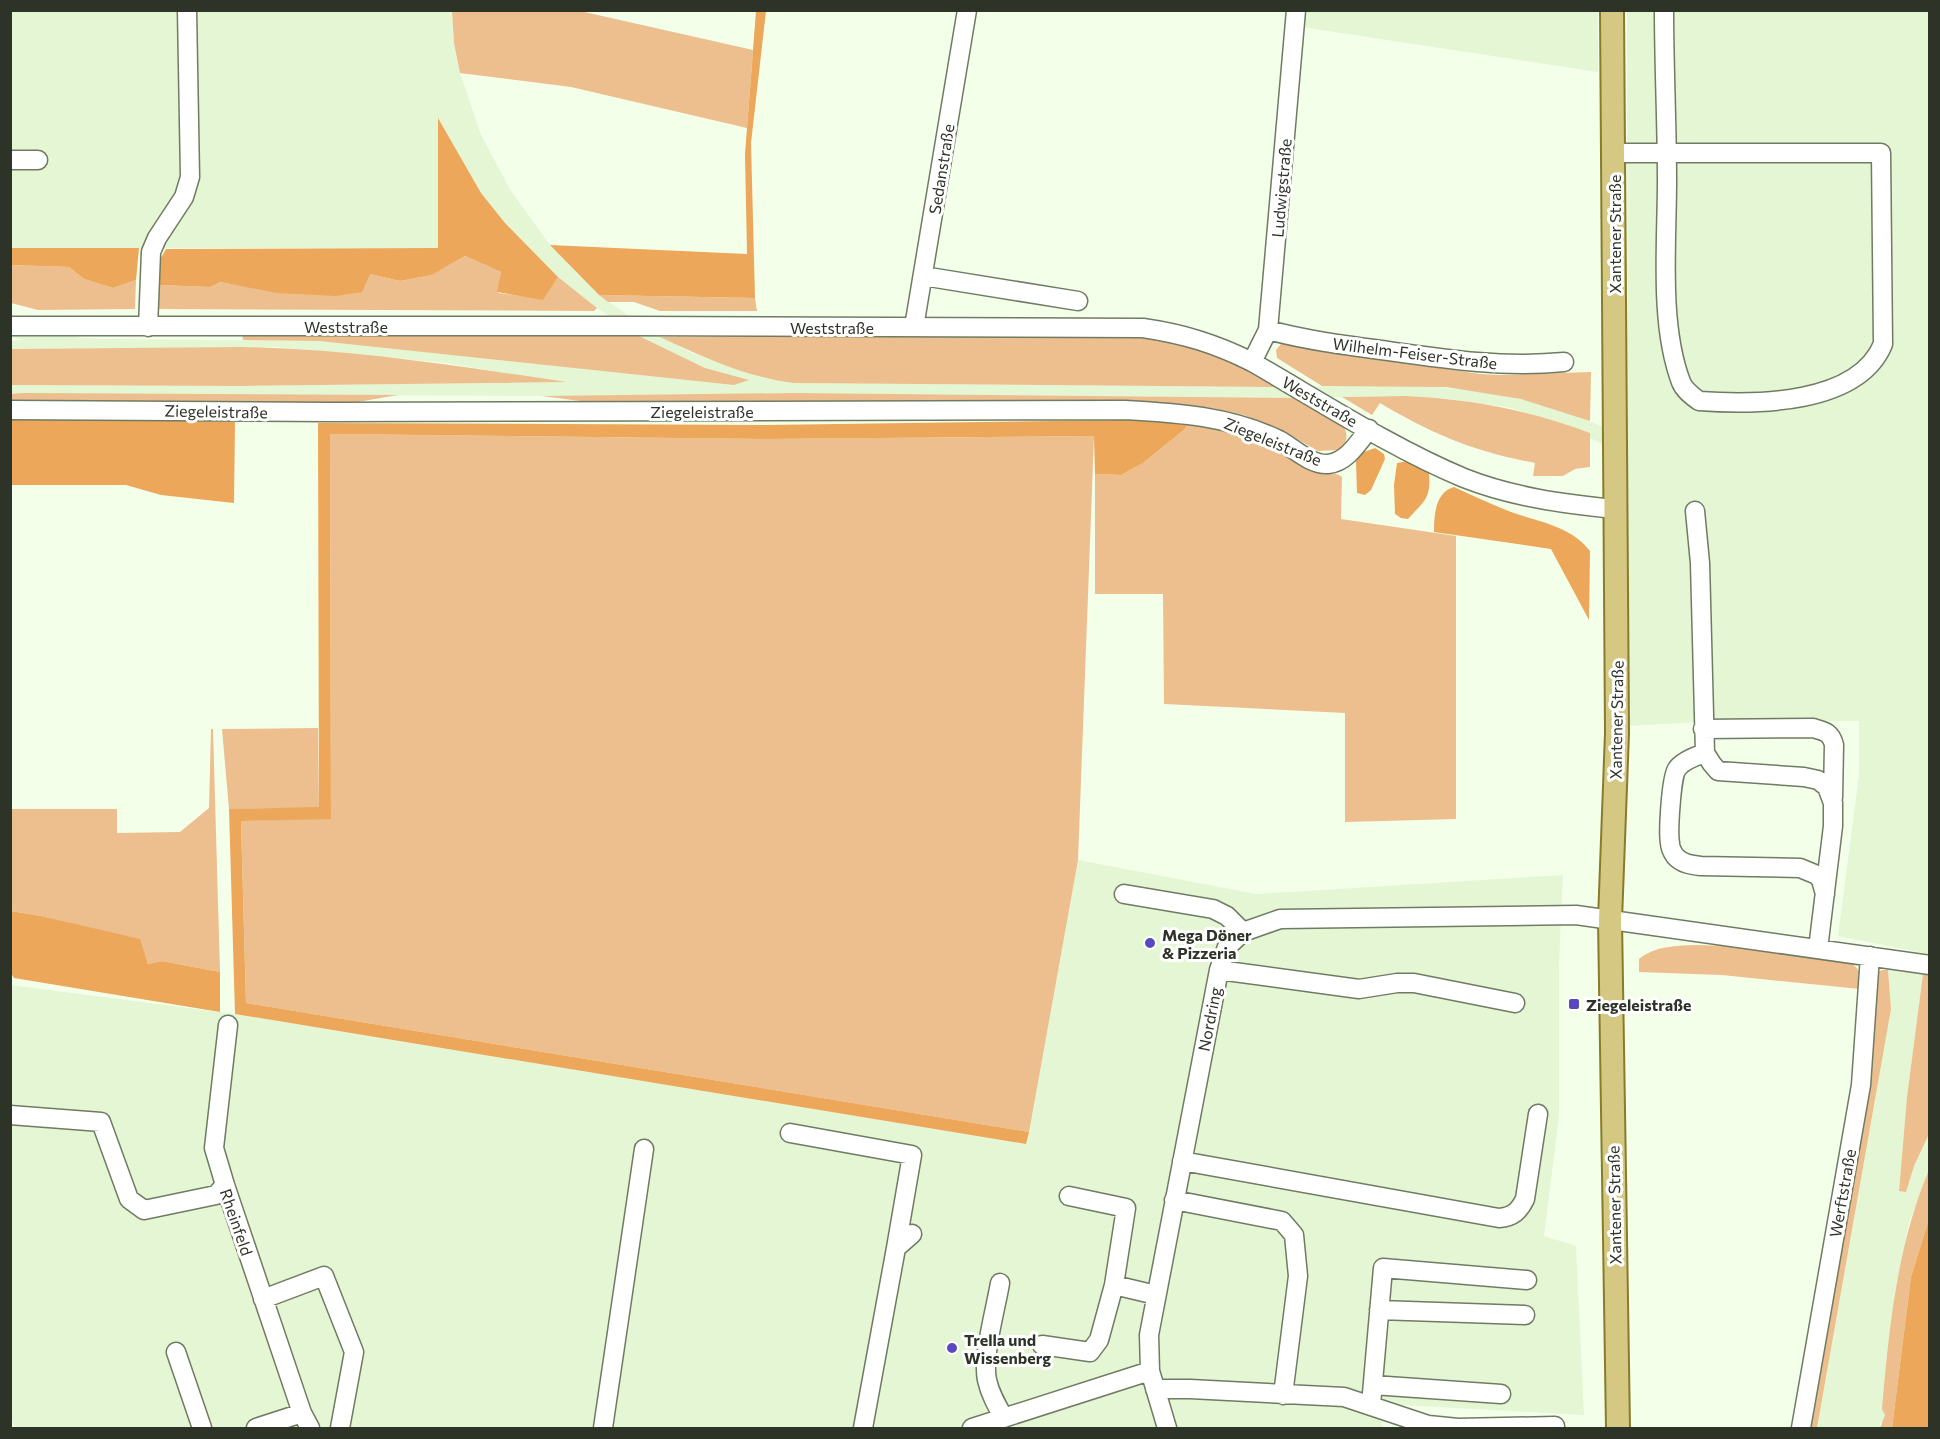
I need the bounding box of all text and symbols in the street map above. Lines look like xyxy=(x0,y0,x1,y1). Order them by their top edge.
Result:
street label: Sedanstraße xyxy=(924,123,958,215)
street label: Ludwigstraße xyxy=(1267,138,1295,238)
street label: Xantener Straße xyxy=(1605,175,1624,293)
street label: Weststraße xyxy=(304,317,388,336)
street label: Weststraße xyxy=(790,318,874,337)
street label: Wilhelm-Feiser-Straße xyxy=(1332,333,1498,373)
street label: Weststraße xyxy=(1279,372,1361,430)
street label: Ziegeleistraße xyxy=(164,401,268,421)
street label: Ziegeleistraße xyxy=(650,402,754,421)
street label: Ziegeleistraße xyxy=(1222,413,1324,469)
street label: Xantener Straße xyxy=(1605,660,1627,780)
place label: Mega Döner & Pizzeria xyxy=(1162,925,1252,962)
marker: Mega Döner & Pizzeria xyxy=(1143,936,1157,950)
street label: Nordring xyxy=(1193,985,1225,1053)
place label: Ziegeleistraße xyxy=(1586,995,1691,1014)
marker: Ziegeleistraße xyxy=(1567,997,1581,1011)
street label: Xantener Straße xyxy=(1603,1145,1625,1265)
street label: Werftstraße xyxy=(1825,1147,1859,1239)
street label: Rheinfeld xyxy=(217,1186,257,1258)
place label: Trella und Wissenberg xyxy=(964,1330,1051,1367)
marker: Trella und Wissenberg xyxy=(945,1341,959,1355)

